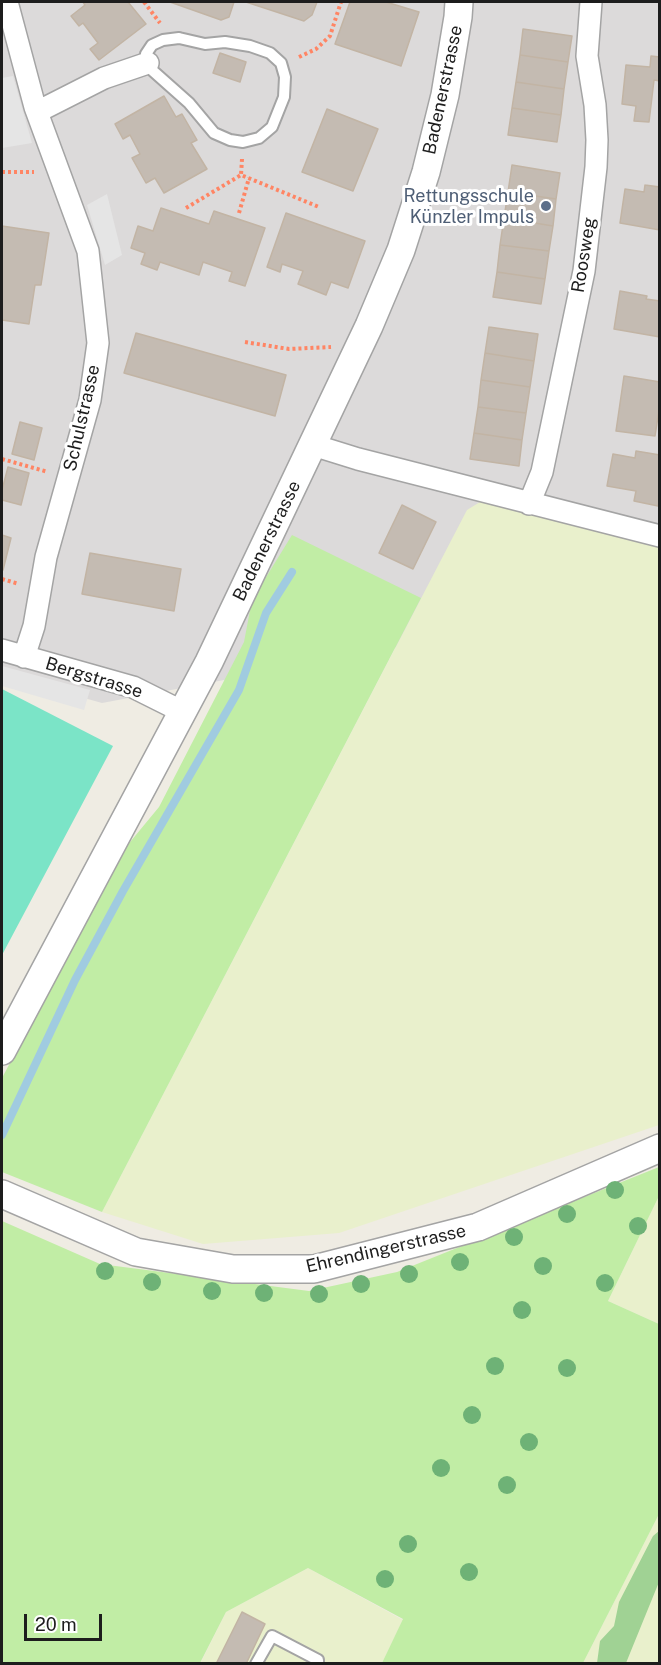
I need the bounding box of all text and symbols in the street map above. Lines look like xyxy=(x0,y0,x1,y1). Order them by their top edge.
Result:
street label: Badenerstrasse xyxy=(419,23,467,157)
place label: Rettungsschule Künzler Impuls xyxy=(403,185,534,228)
marker: Rettungsschule Künzler Impuls xyxy=(539,199,553,213)
street label: Roosweg xyxy=(567,216,601,294)
street label: Schulstrasse xyxy=(59,363,105,473)
street label: Badenerstrasse xyxy=(228,477,306,605)
street label: Bergstrasse xyxy=(43,653,145,703)
street label: Ehrendingerstrasse xyxy=(304,1220,468,1278)
scale bar xyxy=(27,1602,105,1640)
text: 20 m xyxy=(35,1614,77,1635)

